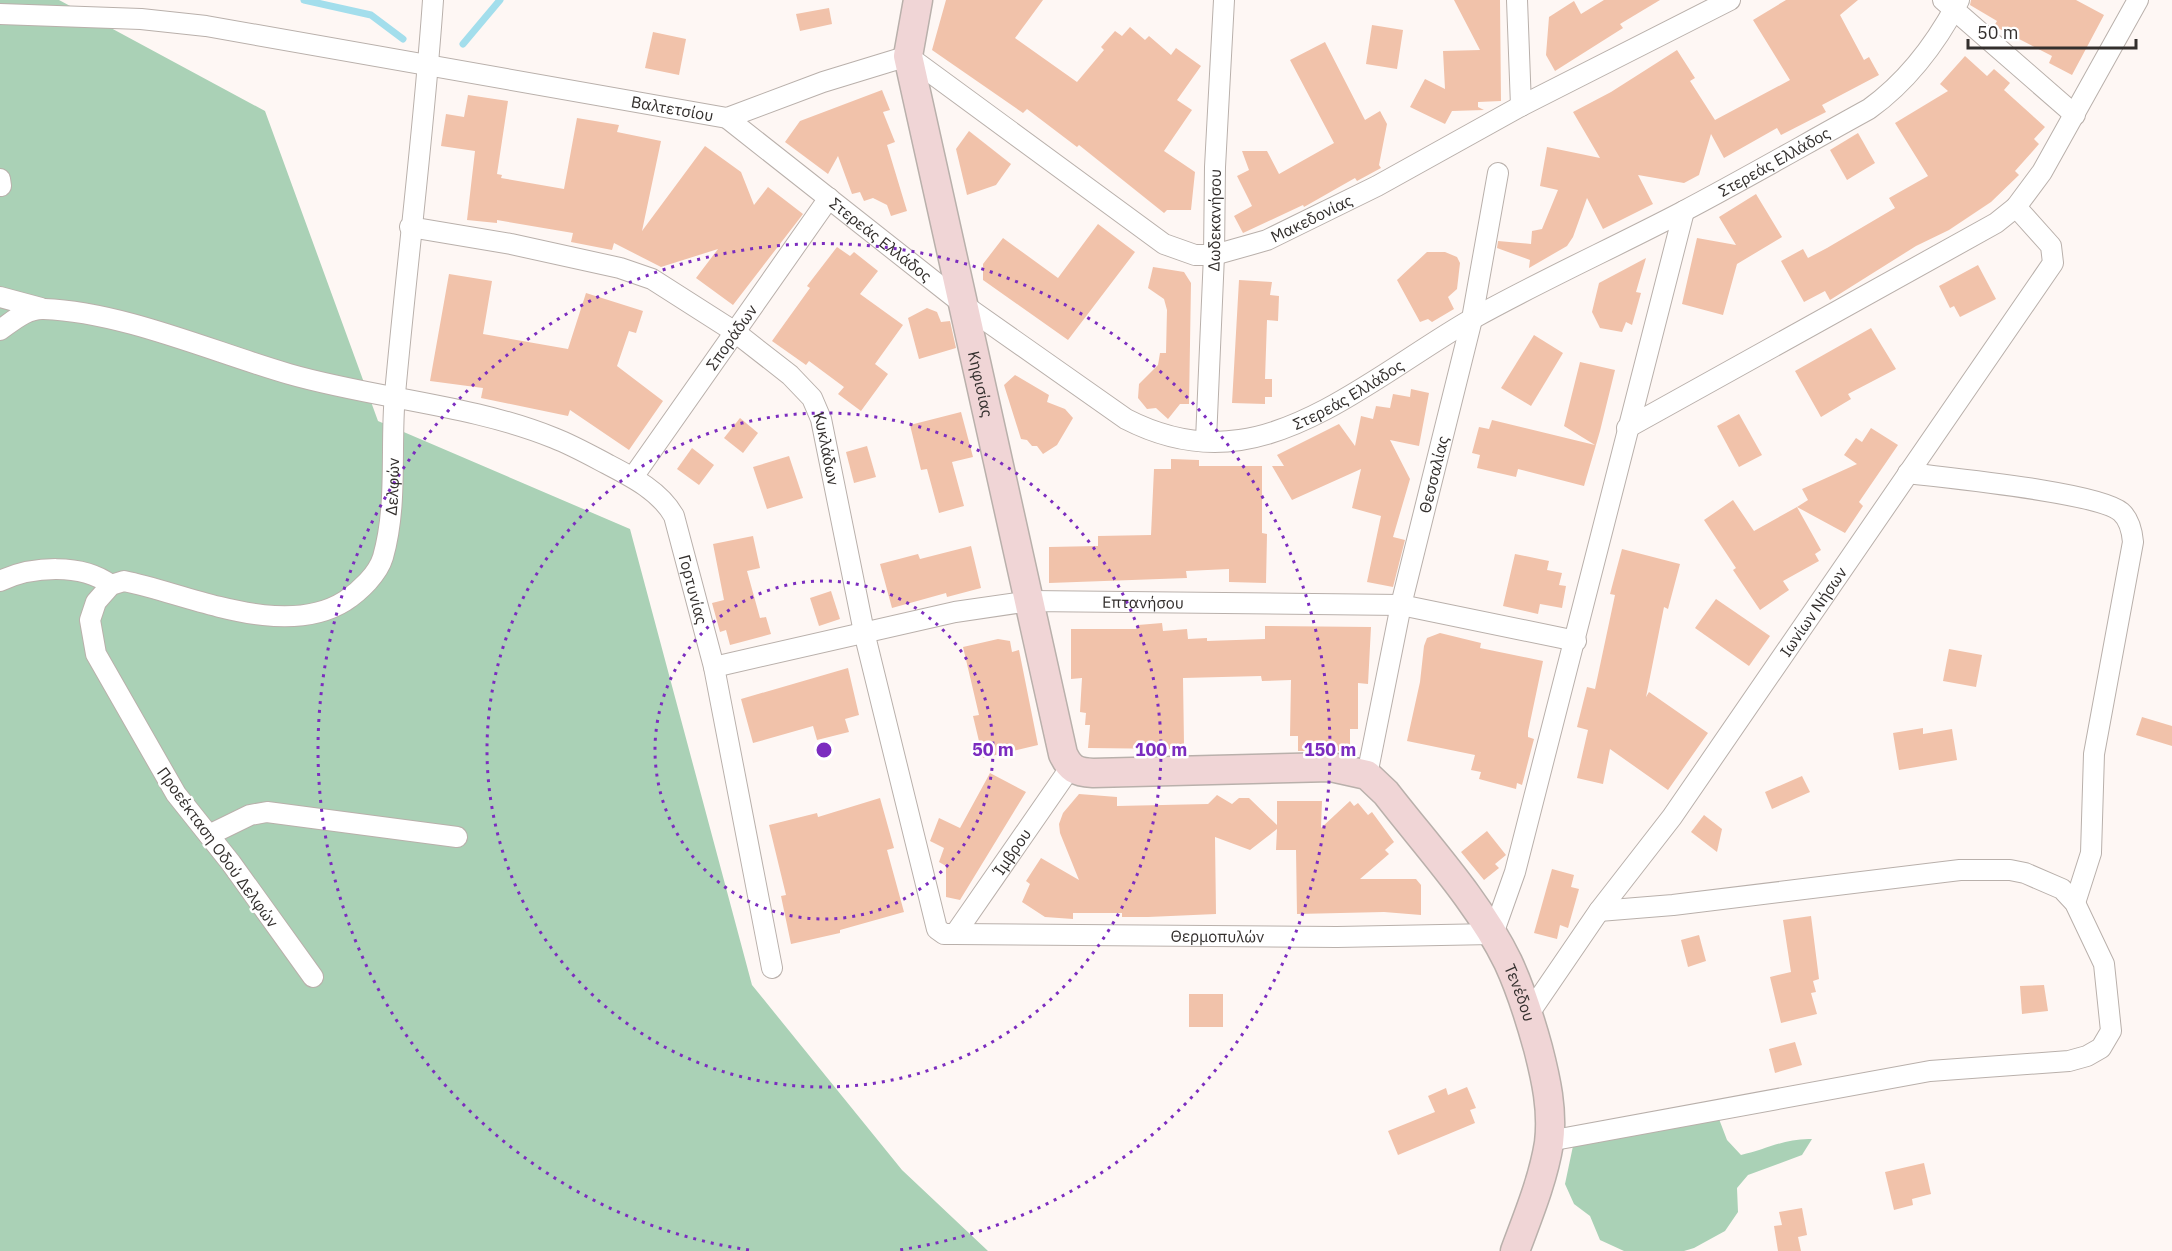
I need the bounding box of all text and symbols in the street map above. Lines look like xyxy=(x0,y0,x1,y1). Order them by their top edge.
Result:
scale bar xyxy=(1968,12,2136,50)
text: 50 m xyxy=(1977,21,2019,44)
street label: Βαλτετσίου xyxy=(630,91,715,125)
street label: Στερεάς Ελλάδος xyxy=(1715,122,1834,201)
street label: Δωδεκανήσου xyxy=(1203,169,1225,272)
street label: Μακεδονίας xyxy=(1267,190,1356,247)
street label: Στερεάς Ελλάδος xyxy=(826,193,936,286)
street label: Σποράδων xyxy=(701,300,761,374)
street label: Κηφισίας xyxy=(964,349,998,419)
street label: Στερεάς Ελλάδος xyxy=(1290,355,1408,434)
street label: Κυκλάδων xyxy=(809,409,844,487)
street label: Θεσσαλίας xyxy=(1414,433,1453,515)
street label: Δελφών xyxy=(381,458,403,516)
street label: Γορτυνίας xyxy=(675,552,712,627)
street label: Ιωνίων Νήσων xyxy=(1775,563,1851,661)
street label: Επτανήσου xyxy=(1102,592,1184,613)
text: 50 m xyxy=(972,738,1014,761)
text: 100 m xyxy=(1135,738,1187,761)
text: 150 m xyxy=(1304,738,1356,761)
centre of rings xyxy=(814,740,834,760)
street label: Προεέκταση Οδού Δελφών xyxy=(153,763,283,931)
street label: Ίμβρου xyxy=(988,824,1035,880)
street label: Θερμοπυλών xyxy=(1171,926,1264,946)
street label: Τενέδου xyxy=(1500,961,1540,1024)

